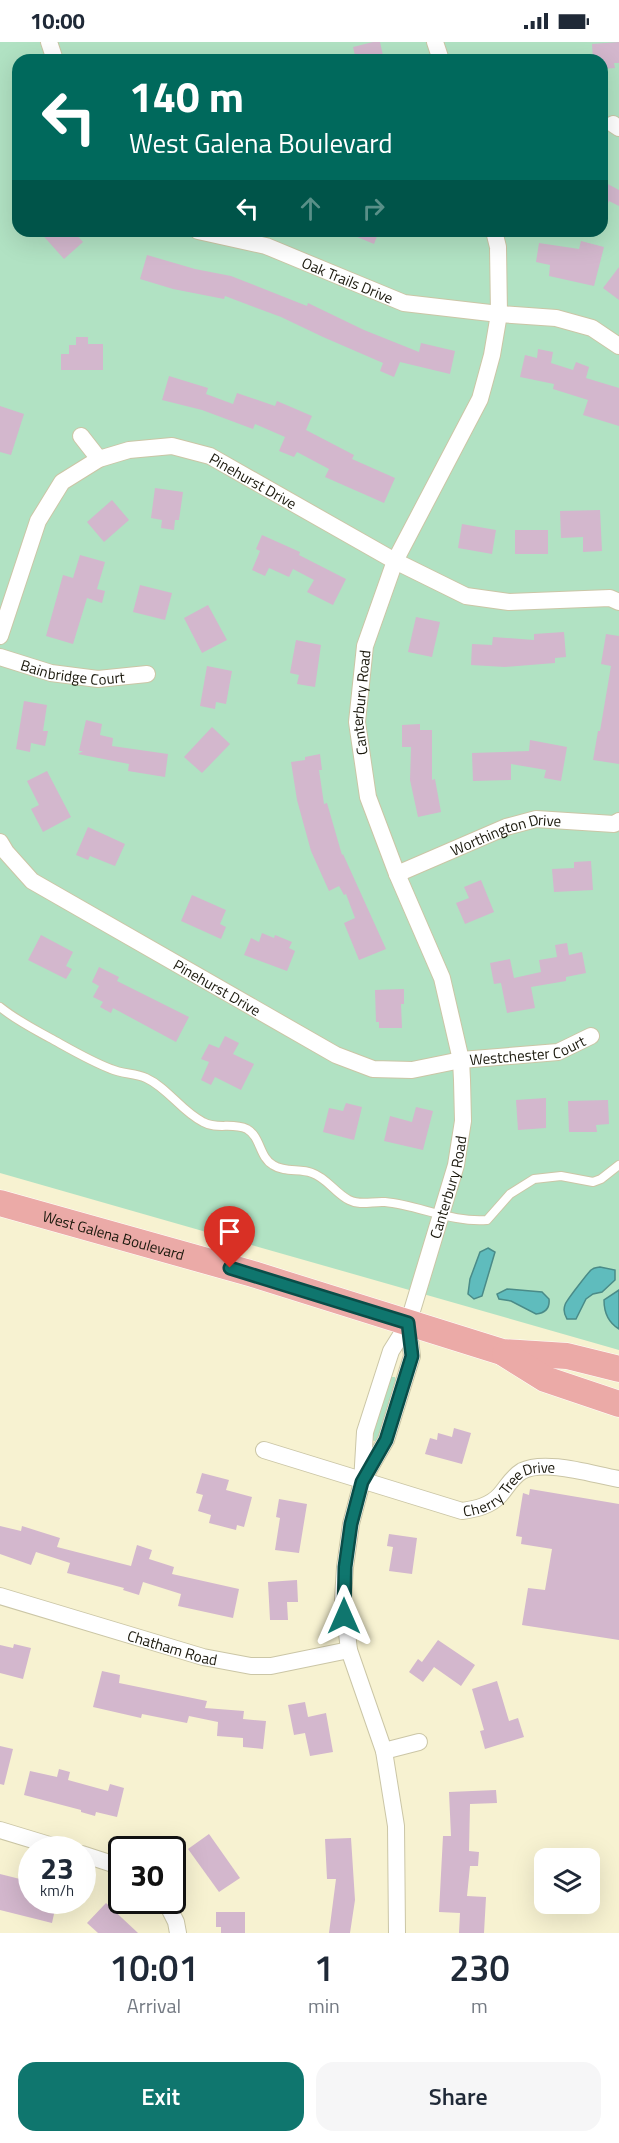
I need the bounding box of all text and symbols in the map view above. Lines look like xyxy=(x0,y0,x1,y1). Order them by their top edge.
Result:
text: 10:00 xyxy=(30,4,85,38)
text: 140 m xyxy=(129,64,244,128)
icon: left xyxy=(30,78,108,156)
text: West Galena Boulevard xyxy=(129,122,392,163)
icon: left xyxy=(231,192,264,225)
icon: ahead xyxy=(294,192,327,225)
icon: right xyxy=(357,192,390,225)
street label: Oak Trails Drive xyxy=(298,251,397,309)
street label: Pinehurst Drive xyxy=(205,446,301,515)
street label: Canterbury Road xyxy=(345,649,376,757)
street label: Bainbridge Court xyxy=(18,653,127,690)
street label: Worthington Drive xyxy=(447,807,562,861)
street label: Pinehurst Drive xyxy=(169,953,265,1021)
street label: Westchester Court xyxy=(469,1029,590,1071)
street label: Canterbury Road xyxy=(423,1134,472,1241)
street label: West Galena Boulevard xyxy=(40,1204,187,1266)
pin xyxy=(204,1206,255,1268)
icon: arrive xyxy=(213,1215,246,1248)
street label: Cherry Tree Drive xyxy=(461,1455,556,1522)
position arrow xyxy=(312,1584,376,1648)
street label: Chatham Road xyxy=(125,1623,219,1671)
speed limit sign: 30 xyxy=(108,1836,186,1914)
text: 23 xyxy=(40,1845,74,1891)
map controls xyxy=(534,1848,600,1914)
button: layers xyxy=(534,1848,600,1914)
text: km/h xyxy=(40,1879,74,1902)
text: 10:01 xyxy=(109,1940,199,1995)
text: 1 xyxy=(314,1940,334,1995)
text: 230 xyxy=(449,1940,510,1995)
text: Arrival xyxy=(127,1990,181,2021)
text: min xyxy=(308,1990,340,2021)
text: m xyxy=(471,1990,488,2021)
button: Exit xyxy=(18,2062,304,2131)
button: Share xyxy=(316,2062,601,2131)

